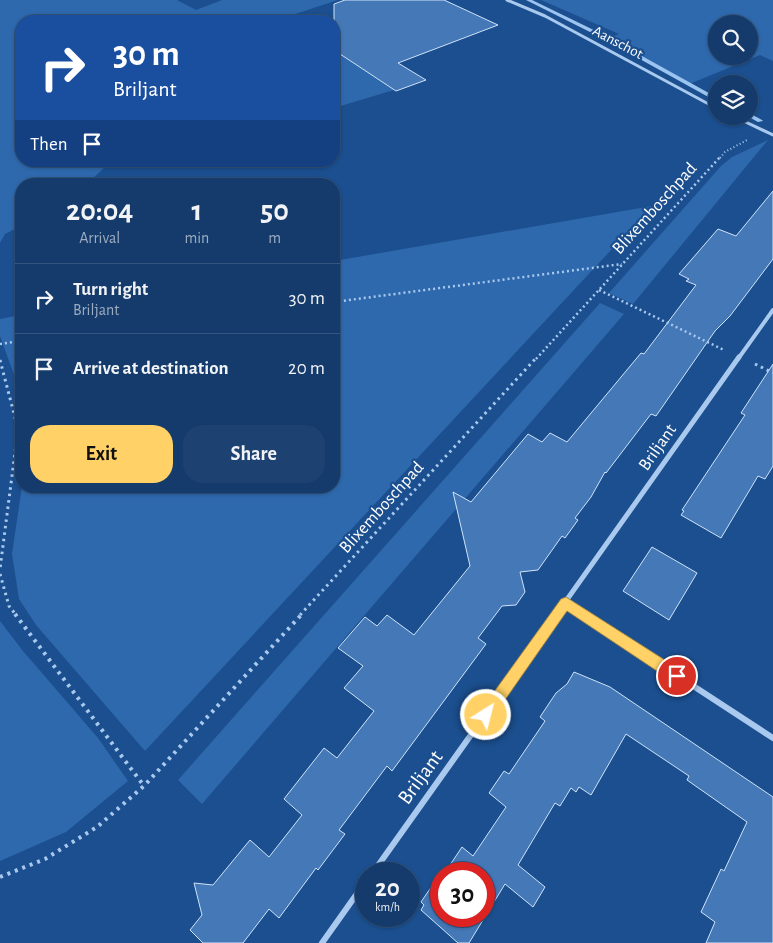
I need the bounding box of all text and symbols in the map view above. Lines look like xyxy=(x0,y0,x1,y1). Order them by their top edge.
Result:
map controls xyxy=(708,15,758,125)
button: search xyxy=(708,15,758,65)
street label: Aanschot xyxy=(590,23,646,62)
icon: right xyxy=(30,35,95,100)
text: 30 m xyxy=(113,37,180,72)
button: layers xyxy=(708,75,758,125)
text: Briljant xyxy=(113,78,177,100)
icon: arrive xyxy=(78,130,106,158)
text: Then xyxy=(30,135,68,154)
street label: Blixemboschpad xyxy=(609,159,700,258)
text: 20:04 xyxy=(66,196,133,226)
text: 1 xyxy=(191,196,202,226)
text: 50 xyxy=(260,196,289,226)
text: Arrival xyxy=(79,230,120,246)
text: min xyxy=(184,230,209,246)
text: m xyxy=(268,230,281,246)
text: Turn right xyxy=(73,280,148,299)
icon: right xyxy=(30,285,58,313)
text: 30 m xyxy=(289,289,325,308)
text: Briljant xyxy=(73,302,119,318)
icon: arrive xyxy=(30,355,58,383)
text: Arrive at destination xyxy=(73,359,229,378)
text: 20 m xyxy=(288,359,325,378)
street label: Briljant xyxy=(636,421,680,474)
button: Exit xyxy=(30,425,173,483)
button: Share xyxy=(183,425,325,483)
street label: Blixemboschpad xyxy=(336,458,427,557)
pin xyxy=(656,655,698,697)
icon: arrive xyxy=(663,662,691,690)
position arrow xyxy=(459,688,511,740)
street label: Briljant xyxy=(394,746,447,808)
speed limit sign: 30 xyxy=(430,862,495,927)
text: 20 xyxy=(375,876,400,901)
text: km/h xyxy=(375,901,400,913)

